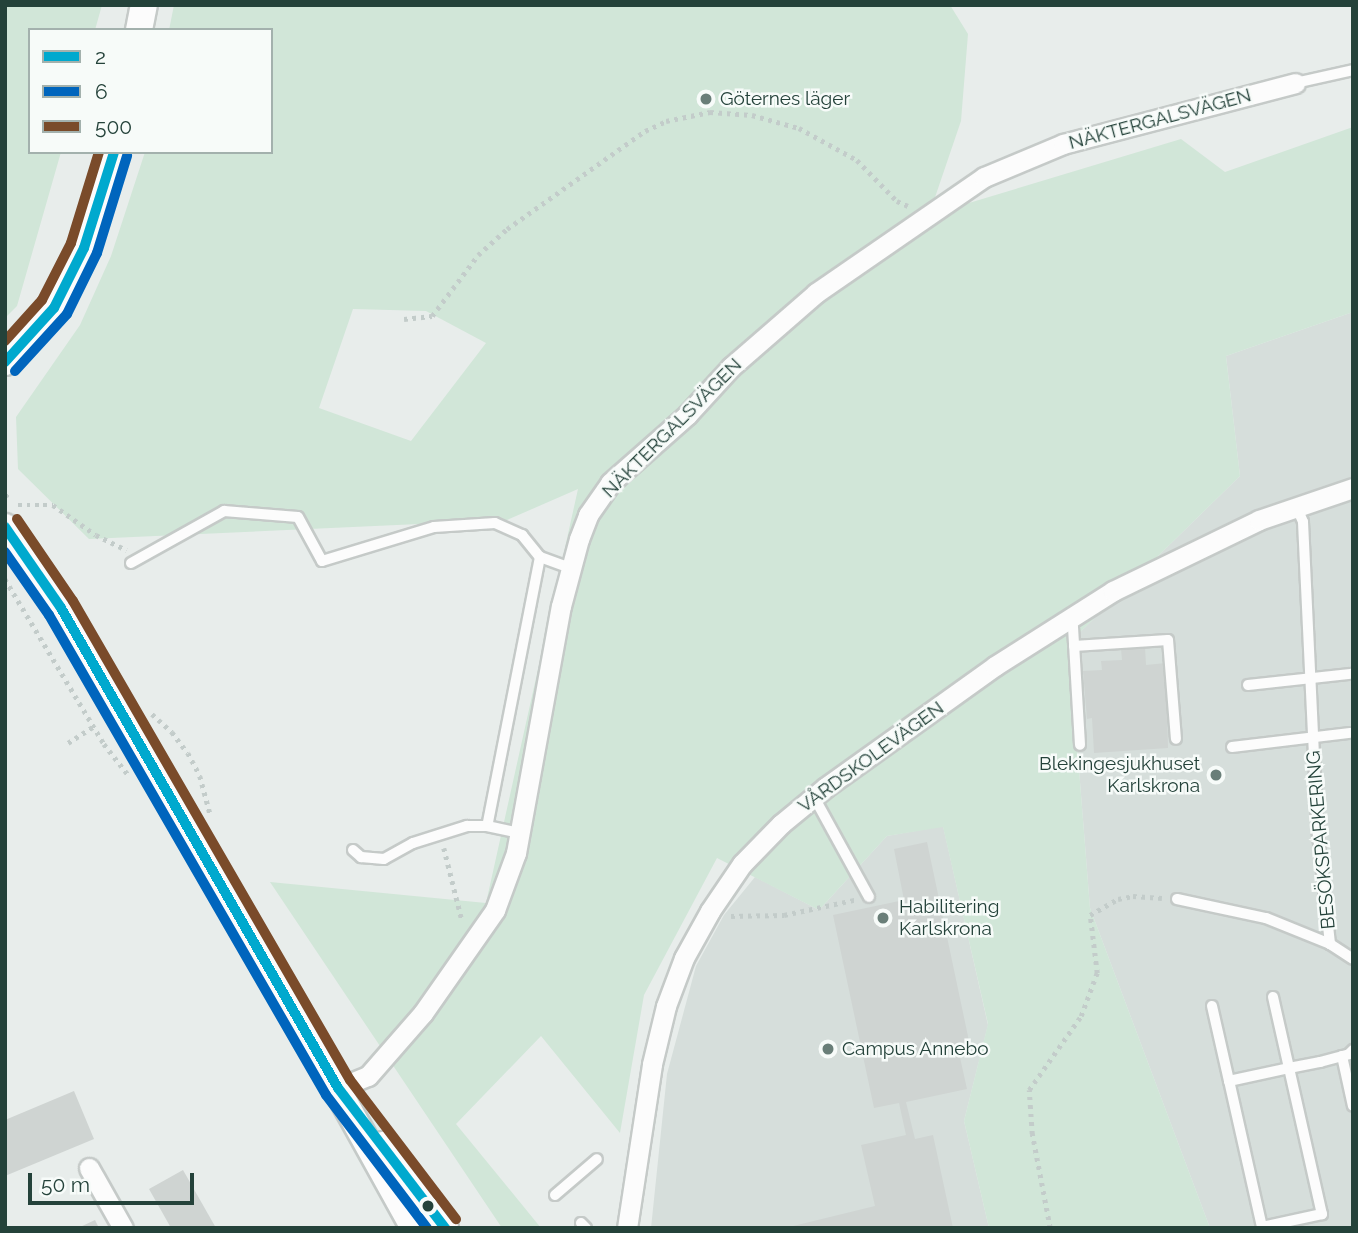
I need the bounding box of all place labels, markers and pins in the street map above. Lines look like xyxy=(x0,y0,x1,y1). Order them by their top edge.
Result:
place label: Göternes läger xyxy=(720,88,850,110)
marker: Göternes läger xyxy=(698,91,714,107)
place label: Blekingesjukhuset Karlskrona xyxy=(1039,753,1200,797)
marker: Blekingesjukhuset Karlskrona xyxy=(1206,765,1226,785)
place label: Habilitering Karlskrona xyxy=(899,896,999,940)
marker: Habilitering Karlskrona xyxy=(873,908,893,928)
place label: Campus Annebo xyxy=(842,1038,989,1060)
marker: Campus Annebo xyxy=(820,1041,836,1057)
unlabelled marker xyxy=(421,1199,435,1213)

